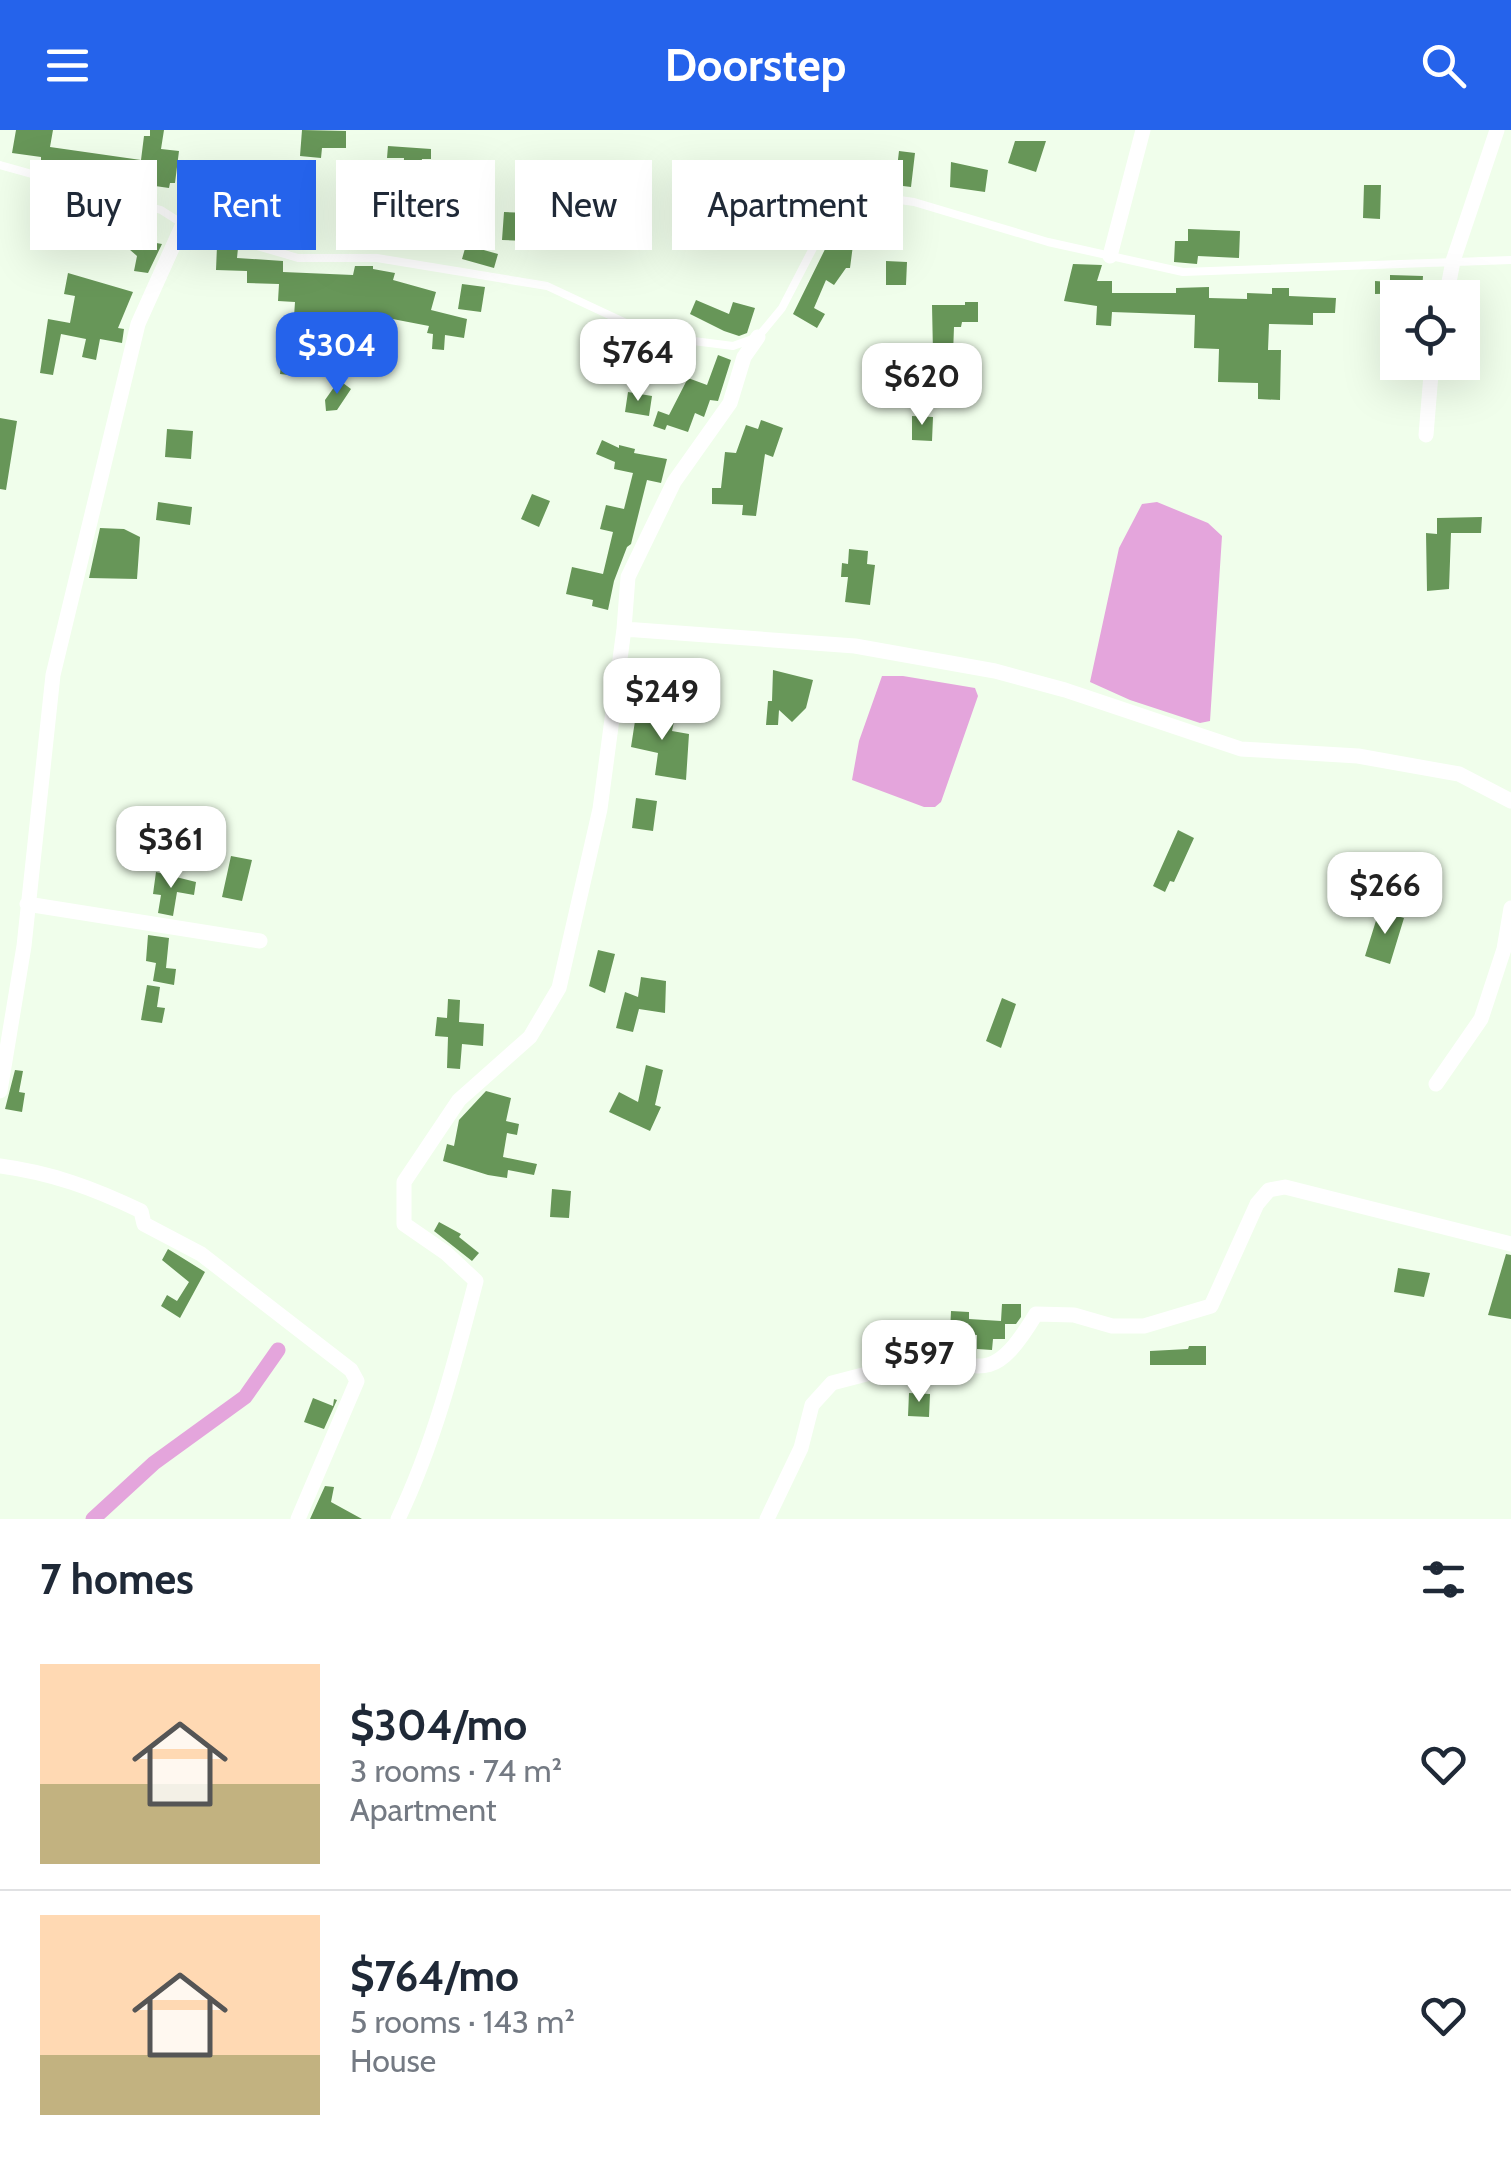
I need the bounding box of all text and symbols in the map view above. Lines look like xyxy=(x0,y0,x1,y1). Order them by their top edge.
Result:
icon: menu xyxy=(40,38,95,93)
text: Doorstep xyxy=(665,38,846,92)
icon: search xyxy=(1416,38,1471,93)
chip: Buy xyxy=(30,160,157,250)
chip: Rent xyxy=(177,160,316,250)
chip: Filters xyxy=(336,160,495,250)
chip: New xyxy=(515,160,652,250)
chip: Apartment xyxy=(672,160,903,250)
map controls xyxy=(1380,280,1480,380)
button: locate xyxy=(1380,280,1480,380)
pin: $304 xyxy=(278,312,396,397)
pin: $764 xyxy=(579,319,697,404)
text: $304 xyxy=(298,325,376,364)
text: $764 xyxy=(602,332,674,371)
pin: $620 xyxy=(863,343,981,428)
text: $620 xyxy=(884,356,960,395)
pin: $249 xyxy=(603,658,721,743)
text: $249 xyxy=(625,671,699,710)
pin: $361 xyxy=(112,806,230,891)
text: $361 xyxy=(138,819,204,858)
pin: $266 xyxy=(1326,852,1444,937)
text: $266 xyxy=(1349,865,1421,904)
pin: $597 xyxy=(860,1320,978,1405)
text: $597 xyxy=(884,1333,954,1372)
icon: filters xyxy=(1416,1552,1471,1607)
text: 7 homes xyxy=(40,1553,194,1605)
text: $304/mo xyxy=(350,1699,527,1751)
icon: home xyxy=(120,1704,240,1824)
icon: heart xyxy=(1416,1737,1471,1792)
text: 3 rooms · 74 m² xyxy=(350,1751,562,1790)
text: Apartment xyxy=(350,1790,497,1829)
text: $764/mo xyxy=(350,1950,519,2002)
icon: home xyxy=(120,1955,240,2075)
icon: heart xyxy=(1416,1988,1471,2043)
text: 5 rooms · 143 m² xyxy=(350,2002,575,2041)
text: House xyxy=(350,2041,436,2080)

